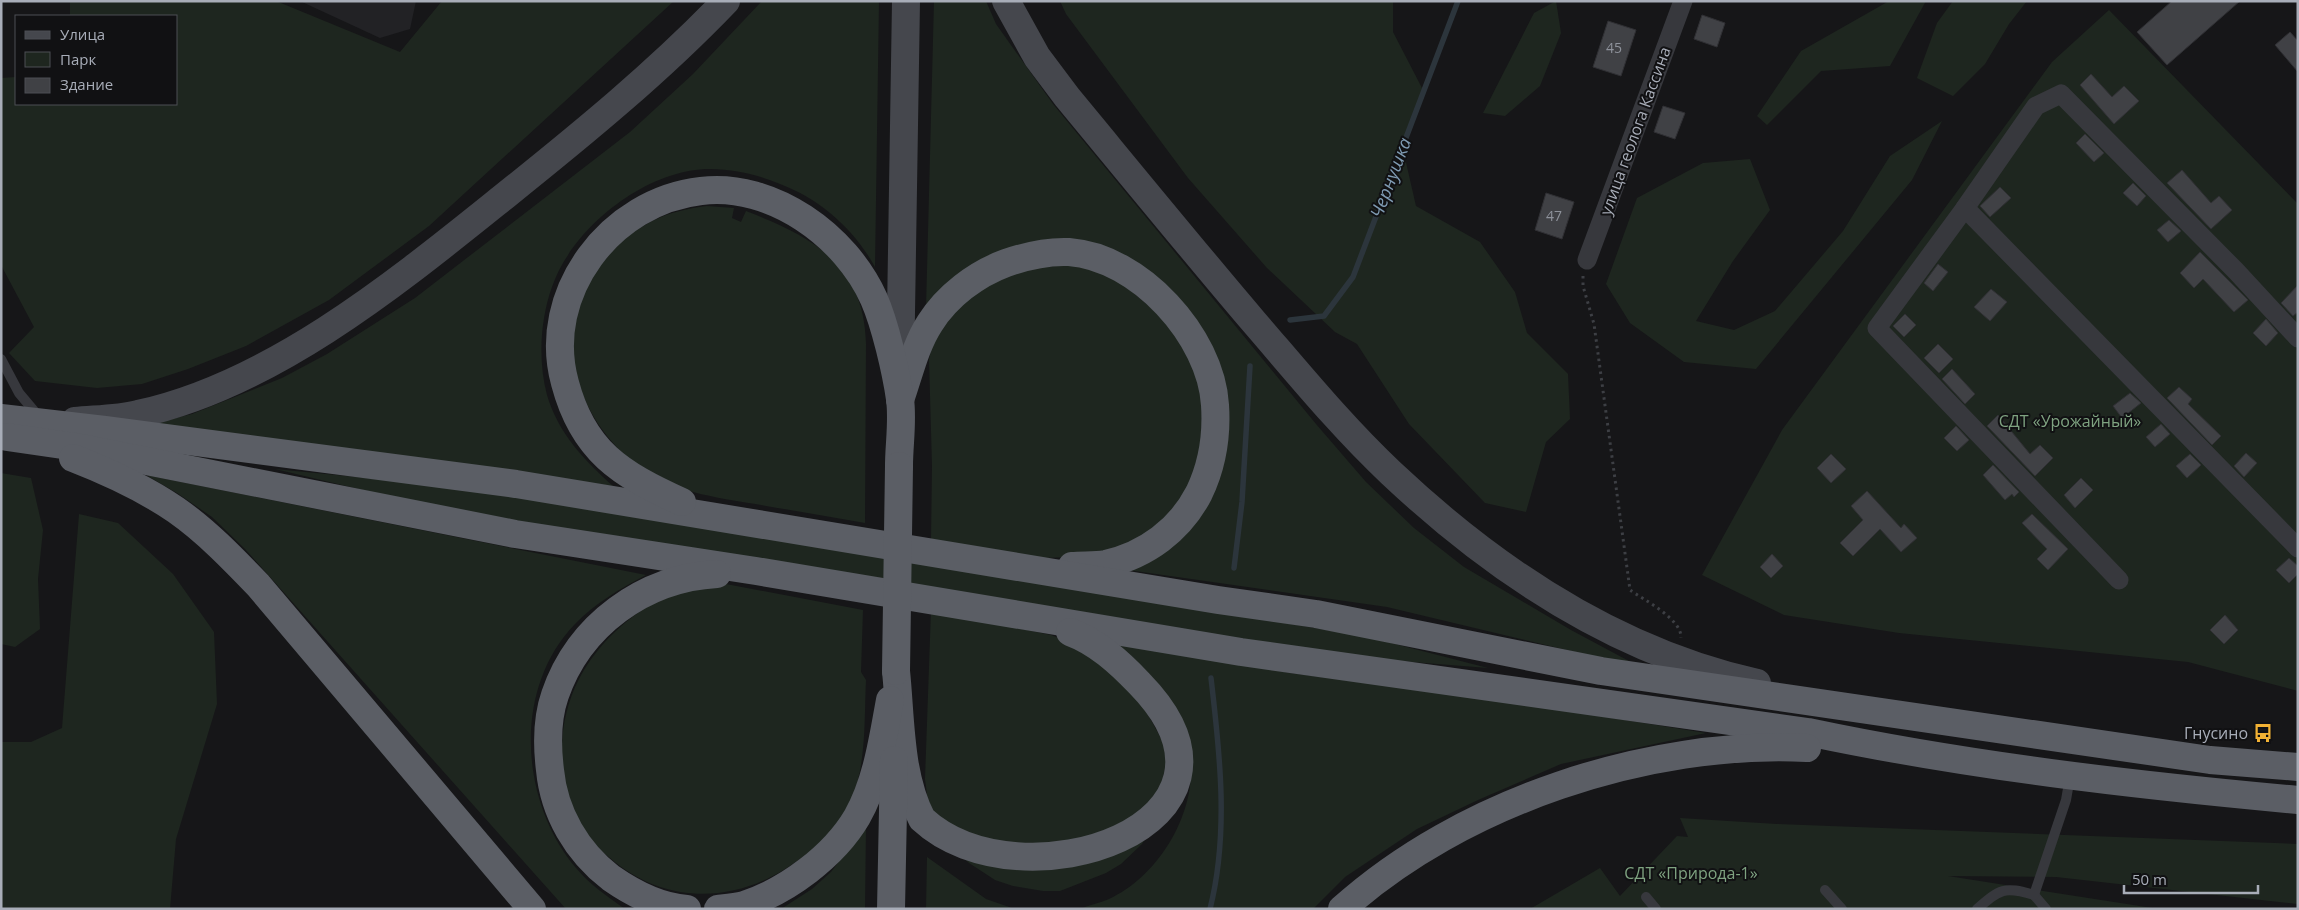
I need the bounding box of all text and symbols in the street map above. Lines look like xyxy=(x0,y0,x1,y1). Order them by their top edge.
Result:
legend xyxy=(15,15,178,105)
text: Улица xyxy=(60,24,105,44)
house number: 45 xyxy=(1606,38,1622,57)
street label: улица геолога Кассина xyxy=(1594,44,1676,218)
text: Парк xyxy=(60,49,96,69)
text: Здание xyxy=(60,74,113,94)
water label: Чернушка xyxy=(1364,134,1416,221)
house number: 47 xyxy=(1546,206,1562,225)
park label: СДТ «Урожайный» xyxy=(1999,410,2141,432)
place label: Гнусино xyxy=(2184,722,2248,744)
bus stop icon: Гнусино xyxy=(2252,722,2274,744)
park label: СДТ «Природа-1» xyxy=(1624,862,1758,884)
scale bar xyxy=(2124,862,2258,894)
text: 50 m xyxy=(2132,869,2167,889)

